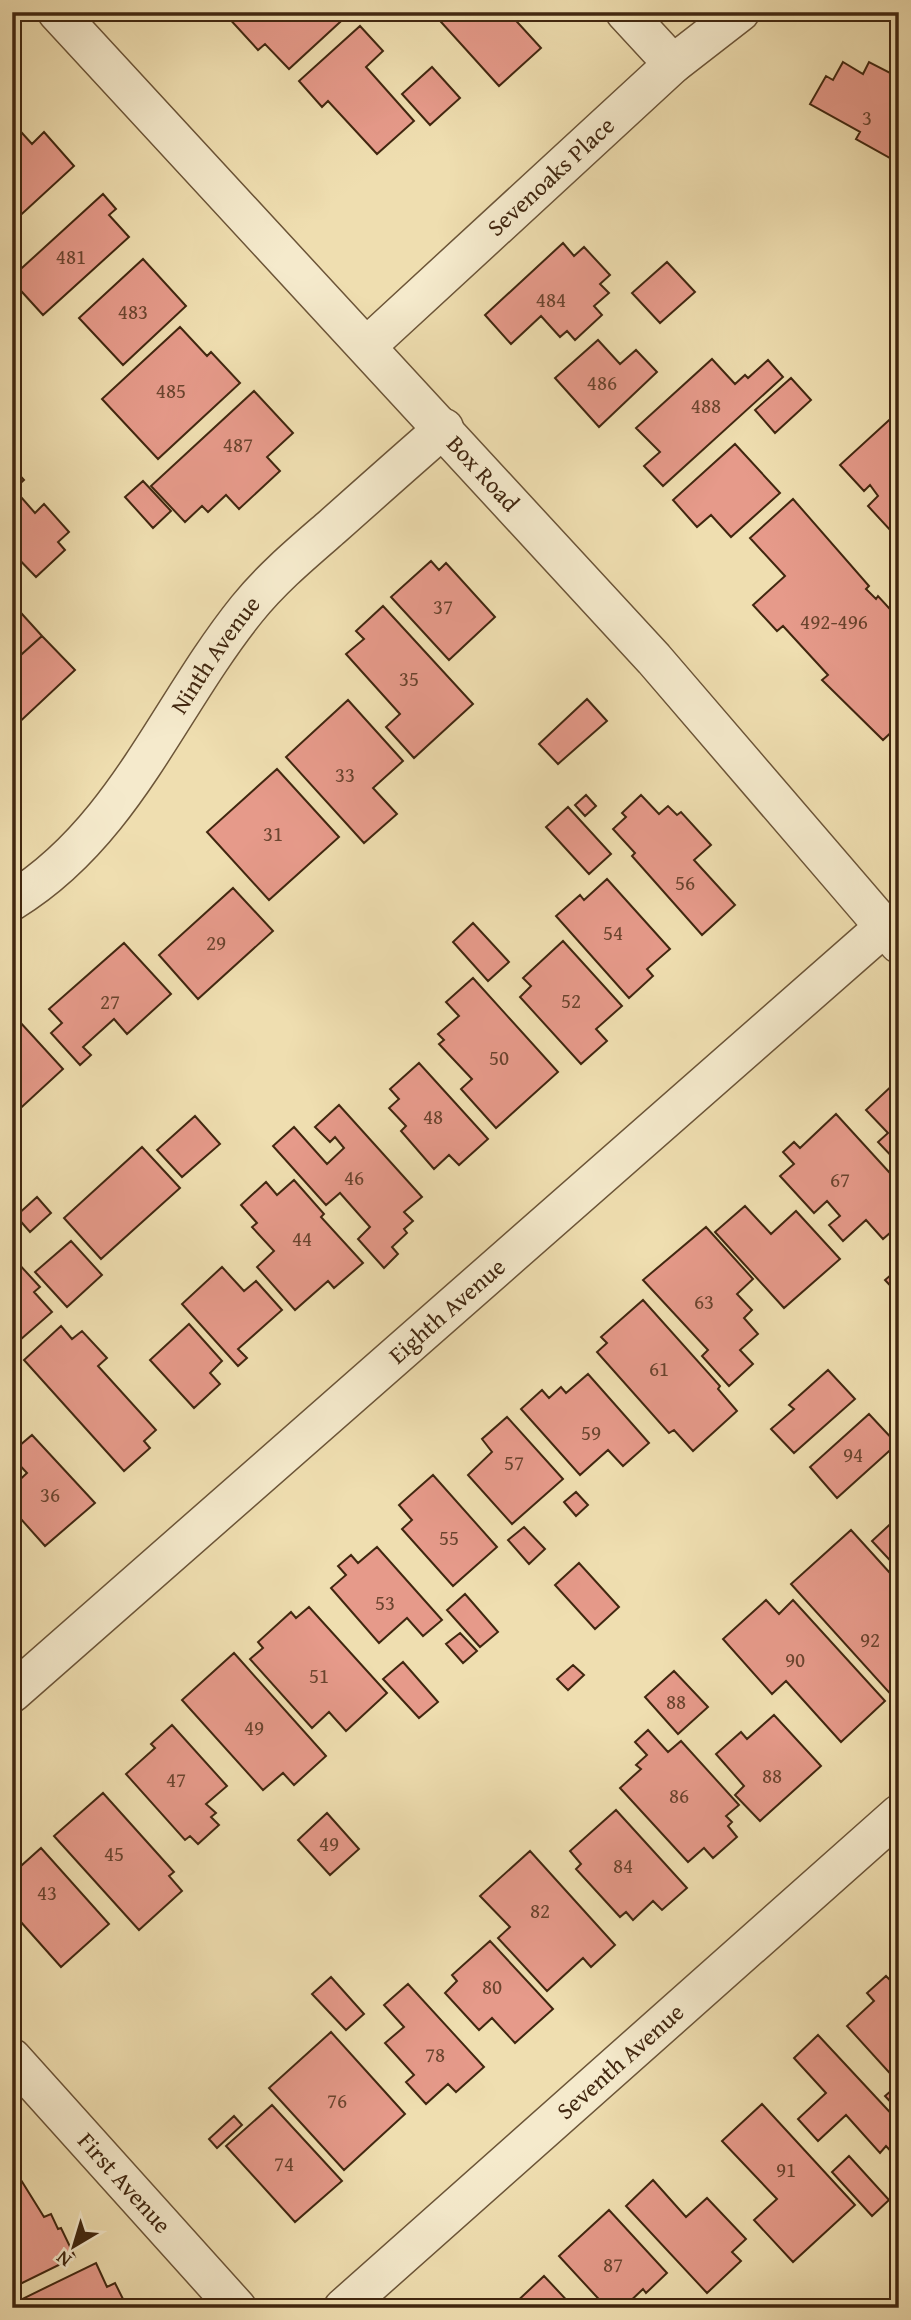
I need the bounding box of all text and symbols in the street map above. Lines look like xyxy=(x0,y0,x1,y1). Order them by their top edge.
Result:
house number: 3 xyxy=(862,102,872,133)
street label: Sevenoaks Place xyxy=(479,108,622,244)
house number: 481 xyxy=(56,241,86,272)
house number: 484 xyxy=(536,284,566,315)
house number: 483 xyxy=(118,296,148,327)
house number: 486 xyxy=(587,367,617,398)
house number: 485 xyxy=(156,375,186,406)
house number: 488 xyxy=(691,390,721,421)
street label: Box Road xyxy=(439,427,528,519)
house number: 487 xyxy=(223,429,253,460)
street label: Ninth Avenue xyxy=(161,588,268,721)
house number: 37 xyxy=(433,591,453,622)
house number: 492-496 xyxy=(800,606,868,637)
house number: 35 xyxy=(399,663,419,694)
house number: 33 xyxy=(335,759,355,790)
house number: 31 xyxy=(263,818,283,849)
house number: 56 xyxy=(675,867,695,898)
house number: 54 xyxy=(603,917,623,948)
house number: 29 xyxy=(206,927,226,958)
house number: 52 xyxy=(561,985,581,1016)
house number: 27 xyxy=(100,986,120,1017)
house number: 50 xyxy=(489,1042,509,1073)
house number: 48 xyxy=(423,1101,443,1132)
house number: 46 xyxy=(344,1162,364,1193)
house number: 67 xyxy=(830,1164,850,1195)
house number: 44 xyxy=(292,1223,312,1254)
street label: Eighth Avenue xyxy=(381,1249,513,1372)
house number: 63 xyxy=(694,1286,714,1317)
house number: 61 xyxy=(649,1353,669,1384)
house number: 59 xyxy=(581,1417,601,1448)
house number: 94 xyxy=(843,1439,863,1470)
house number: 57 xyxy=(504,1447,524,1478)
house number: 36 xyxy=(40,1479,60,1510)
house number: 55 xyxy=(439,1522,459,1553)
house number: 53 xyxy=(375,1587,395,1618)
house number: 92 xyxy=(860,1624,880,1655)
house number: 90 xyxy=(785,1644,805,1675)
house number: 51 xyxy=(309,1660,329,1691)
house number: 88 xyxy=(666,1686,686,1717)
house number: 49 xyxy=(244,1712,264,1743)
house number: 88 xyxy=(762,1760,782,1791)
house number: 47 xyxy=(166,1764,186,1795)
house number: 86 xyxy=(669,1780,689,1811)
house number: 49 xyxy=(319,1828,339,1859)
house number: 45 xyxy=(104,1838,124,1869)
house number: 84 xyxy=(613,1850,633,1881)
house number: 43 xyxy=(37,1877,57,1908)
house number: 82 xyxy=(530,1895,550,1926)
house number: 80 xyxy=(482,1971,502,2002)
street label: Seventh Avenue xyxy=(549,1995,692,2127)
house number: 78 xyxy=(425,2039,445,2070)
house number: 76 xyxy=(327,2085,347,2116)
street label: First Avenue xyxy=(70,2124,180,2241)
house number: 74 xyxy=(274,2148,294,2179)
house number: 91 xyxy=(776,2154,796,2185)
north arrow xyxy=(38,2212,108,2282)
text: N xyxy=(50,2244,77,2274)
house number: 87 xyxy=(603,2249,623,2280)

